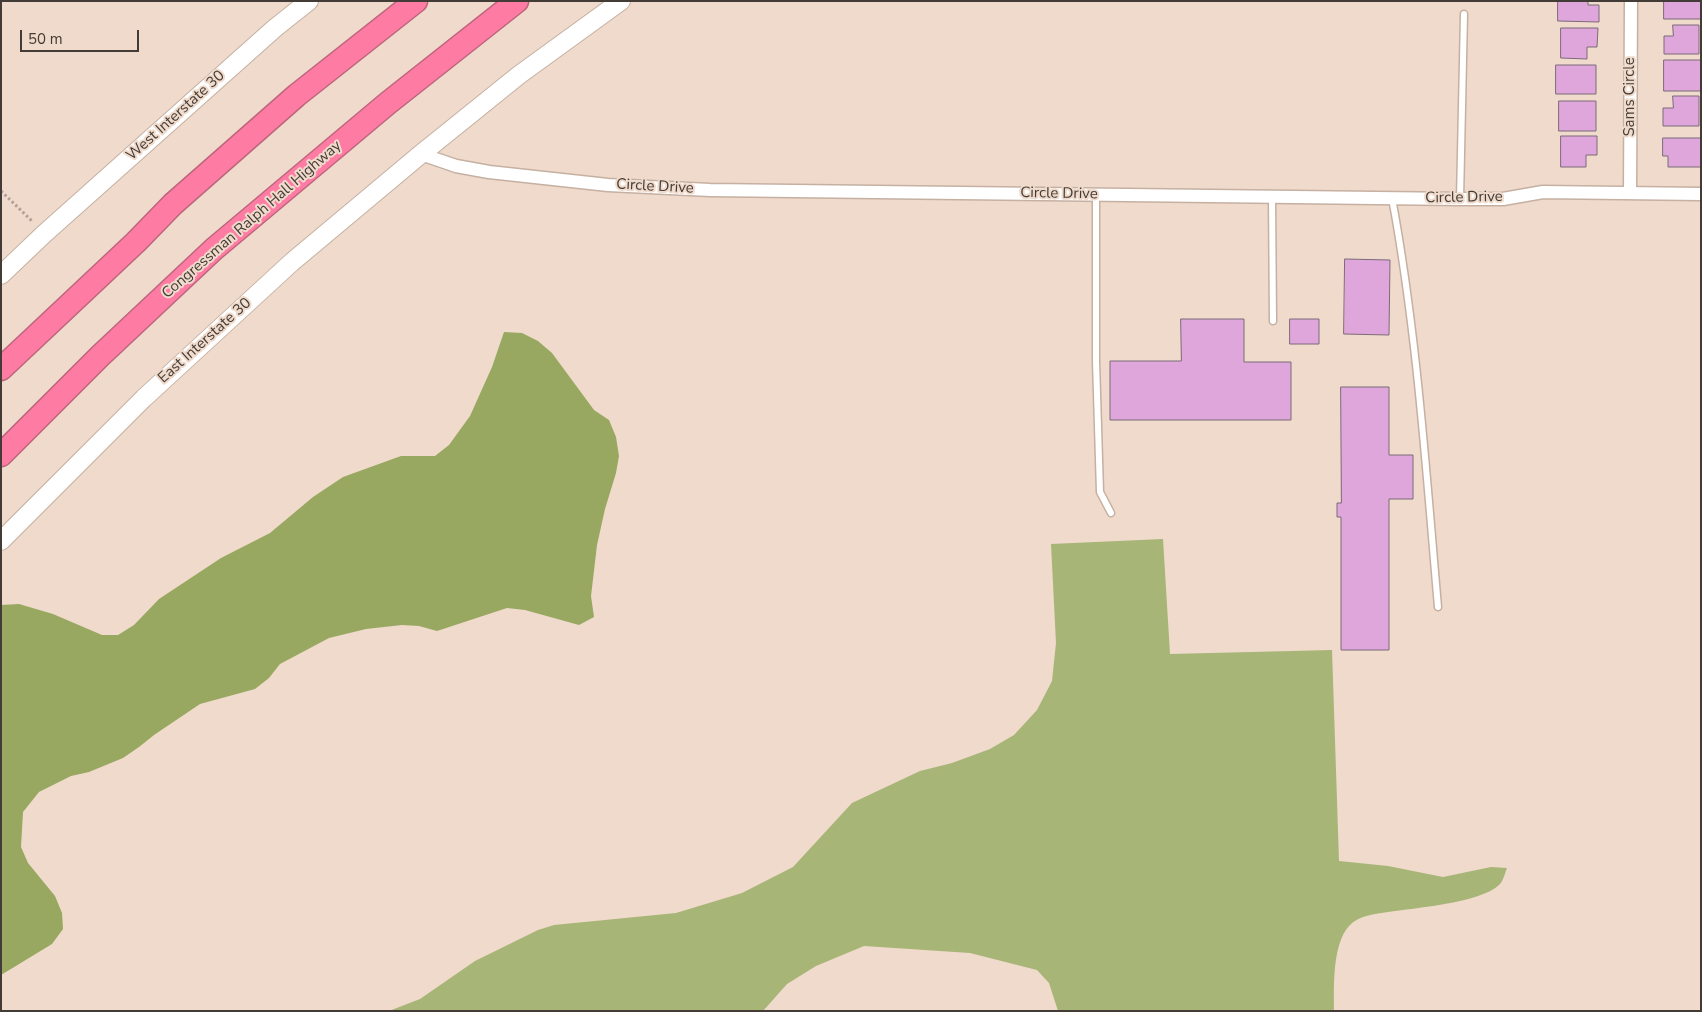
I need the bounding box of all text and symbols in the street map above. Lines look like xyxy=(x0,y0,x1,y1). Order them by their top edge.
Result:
scale bar xyxy=(22,20,141,52)
text: 50 m xyxy=(28,29,63,49)
street label: Sams Circle xyxy=(1621,57,1639,137)
street label: West Interstate 30 xyxy=(123,67,229,165)
street label: Congressman Ralph Hall Highway xyxy=(159,137,345,303)
street label: Circle Drive xyxy=(616,176,694,198)
street label: Circle Drive xyxy=(1020,184,1098,204)
street label: Circle Drive xyxy=(1425,188,1503,208)
street label: East Interstate 30 xyxy=(155,295,255,387)

